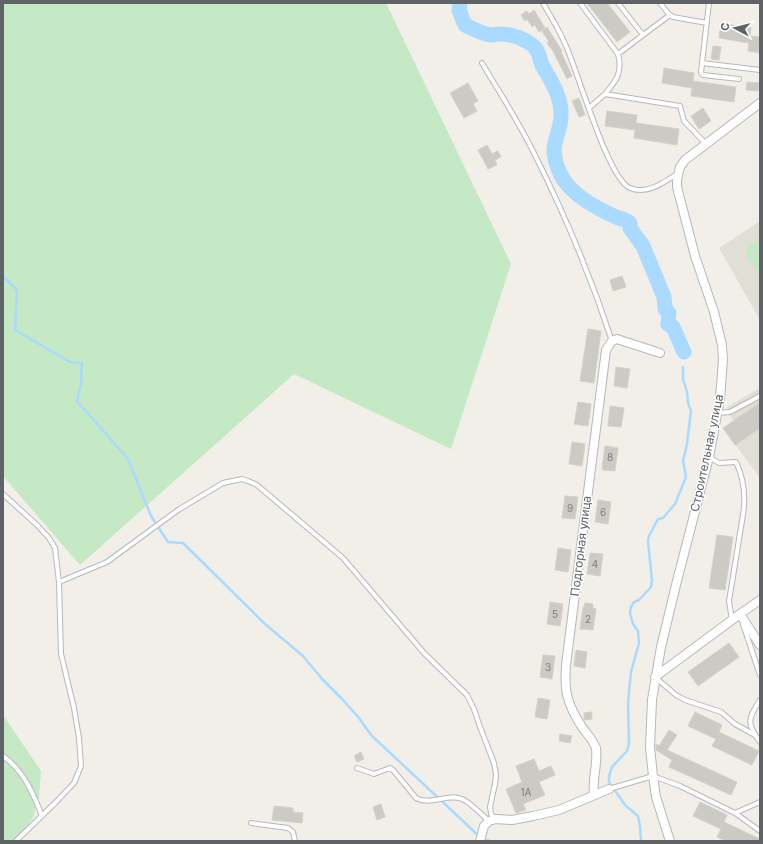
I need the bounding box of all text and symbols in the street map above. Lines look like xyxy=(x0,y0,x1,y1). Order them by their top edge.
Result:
north arrow xyxy=(715,8,755,48)
text: С xyxy=(718,22,733,32)
street label: Строительная улица xyxy=(687,393,726,513)
house number: 8 xyxy=(607,451,613,463)
street label: Подгорная улица xyxy=(567,495,594,597)
house number: 9 xyxy=(567,502,573,514)
house number: 6 xyxy=(600,506,606,518)
house number: 4 xyxy=(592,558,598,570)
house number: 5 xyxy=(552,608,558,620)
house number: 2 xyxy=(585,613,591,625)
house number: 3 xyxy=(545,661,551,673)
house number: 1А xyxy=(521,786,532,798)

